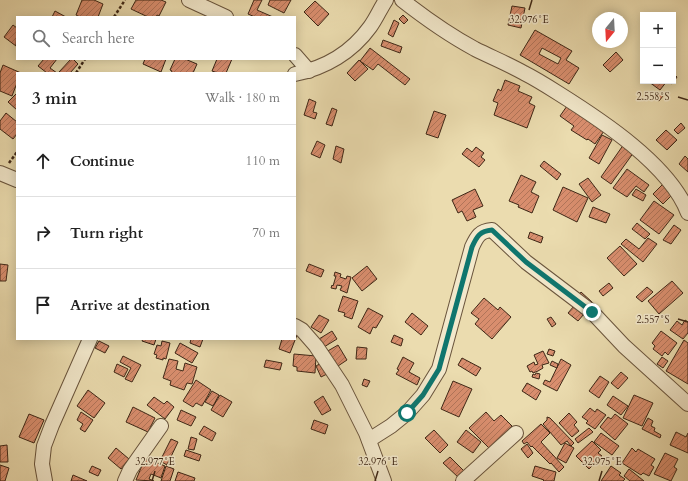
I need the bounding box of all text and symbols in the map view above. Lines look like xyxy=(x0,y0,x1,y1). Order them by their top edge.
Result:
north arrow xyxy=(592,12,628,48)
map controls xyxy=(640,12,676,84)
button: + xyxy=(640,12,676,48)
text: 32.976°E xyxy=(509,13,549,27)
search box xyxy=(16,16,296,60)
icon: search xyxy=(30,27,52,49)
text: Search here xyxy=(62,28,135,48)
button: − xyxy=(640,48,676,84)
text: 3 min xyxy=(32,87,77,110)
text: Walk · 180 m xyxy=(205,89,280,107)
text: 2.558°S xyxy=(636,90,670,104)
icon: ahead xyxy=(32,150,54,172)
text: Continue xyxy=(70,151,135,171)
text: 110 m xyxy=(246,152,280,170)
icon: right xyxy=(32,222,54,244)
text: Turn right xyxy=(70,223,143,243)
text: 70 m xyxy=(252,224,280,242)
icon: arrive xyxy=(32,294,54,316)
text: Arrive at destination xyxy=(70,295,210,315)
route end xyxy=(583,303,601,321)
text: 2.557°S xyxy=(636,313,670,327)
route start xyxy=(398,404,416,422)
text: 32.977°E xyxy=(135,455,175,469)
text: 32.976°E xyxy=(358,455,398,469)
text: 32.975°E xyxy=(582,455,622,469)

